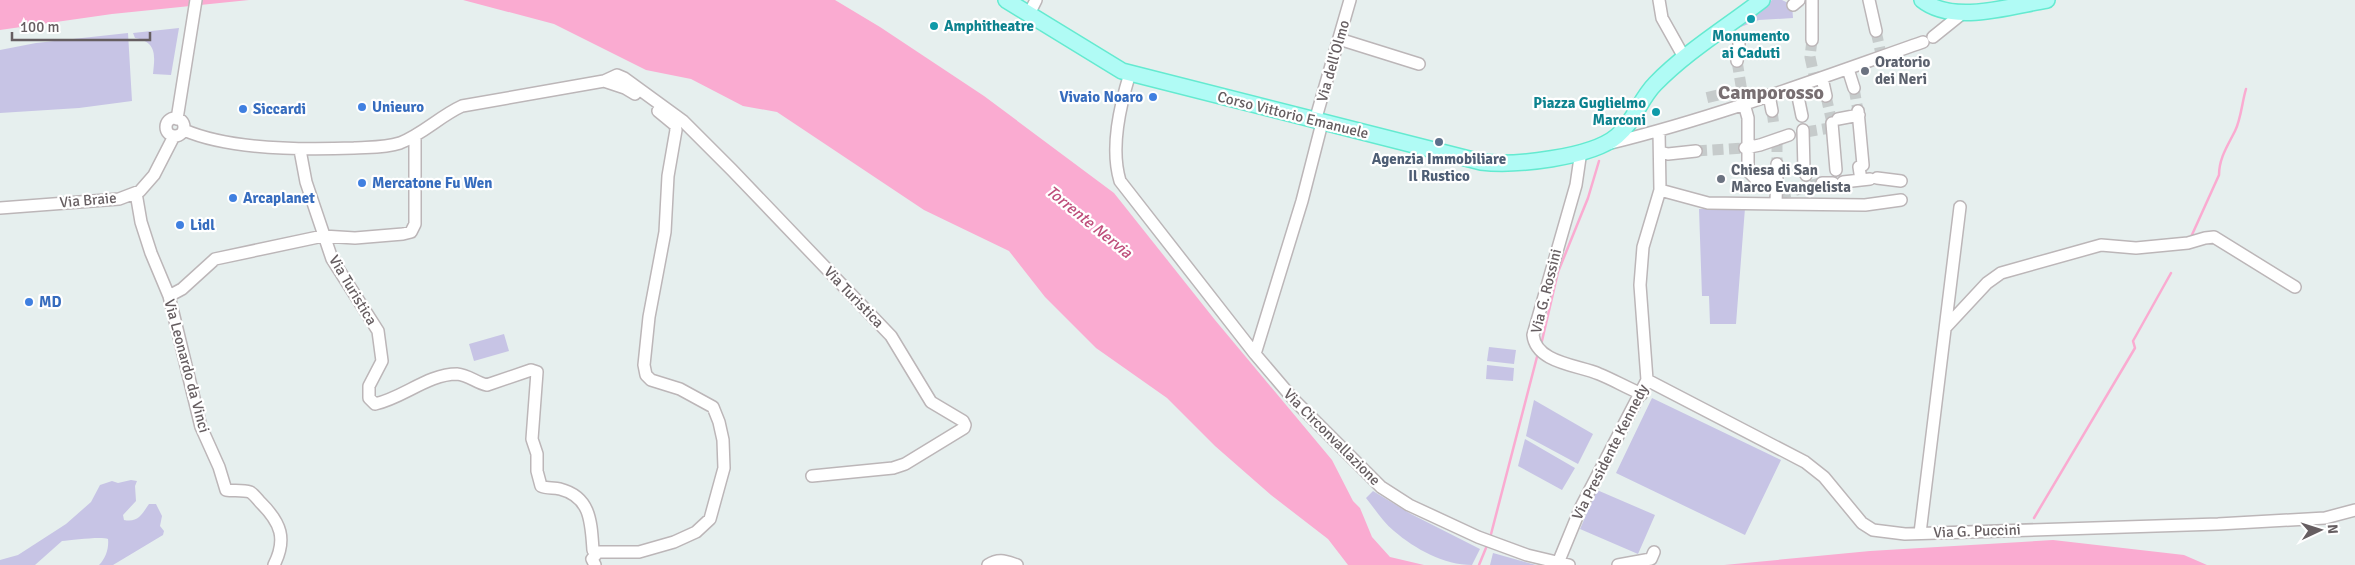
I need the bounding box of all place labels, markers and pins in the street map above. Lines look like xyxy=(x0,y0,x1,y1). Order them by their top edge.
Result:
marker: Monumento ai Caduti xyxy=(1745,13,1757,25)
place label: Amphitheatre xyxy=(944,17,1034,35)
marker: Amphitheatre xyxy=(928,20,940,32)
place label: Monumento ai Caduti xyxy=(1712,27,1790,62)
place label: Oratorio dei Neri xyxy=(1875,53,1930,88)
marker: Oratorio dei Neri xyxy=(1859,65,1871,77)
place label: Vivaio Noaro xyxy=(1060,88,1143,106)
marker: Vivaio Noaro xyxy=(1147,91,1159,103)
place label: Piazza Guglielmo Marconi xyxy=(1533,94,1646,129)
place label: Unieuro xyxy=(372,98,424,116)
place label: Siccardi xyxy=(253,100,306,118)
marker: Unieuro xyxy=(356,101,368,113)
marker: Siccardi xyxy=(237,103,249,115)
marker: Piazza Guglielmo Marconi xyxy=(1650,106,1662,118)
marker: Agenzia Immobiliare Il Rustico xyxy=(1433,136,1445,148)
place label: Agenzia Immobiliare Il Rustico xyxy=(1372,150,1506,185)
place label: Chiesa di San Marco Evangelista xyxy=(1731,161,1851,196)
marker: Chiesa di San Marco Evangelista xyxy=(1715,173,1727,185)
place label: Mercatone Fu Wen xyxy=(372,174,492,192)
marker: Mercatone Fu Wen xyxy=(356,177,368,189)
place label: Arcaplanet xyxy=(243,189,315,207)
marker: Arcaplanet xyxy=(227,192,239,204)
place label: Lidl xyxy=(190,216,215,234)
marker: Lidl xyxy=(174,219,186,231)
place label: MD xyxy=(39,293,62,311)
marker: MD xyxy=(23,296,35,308)

